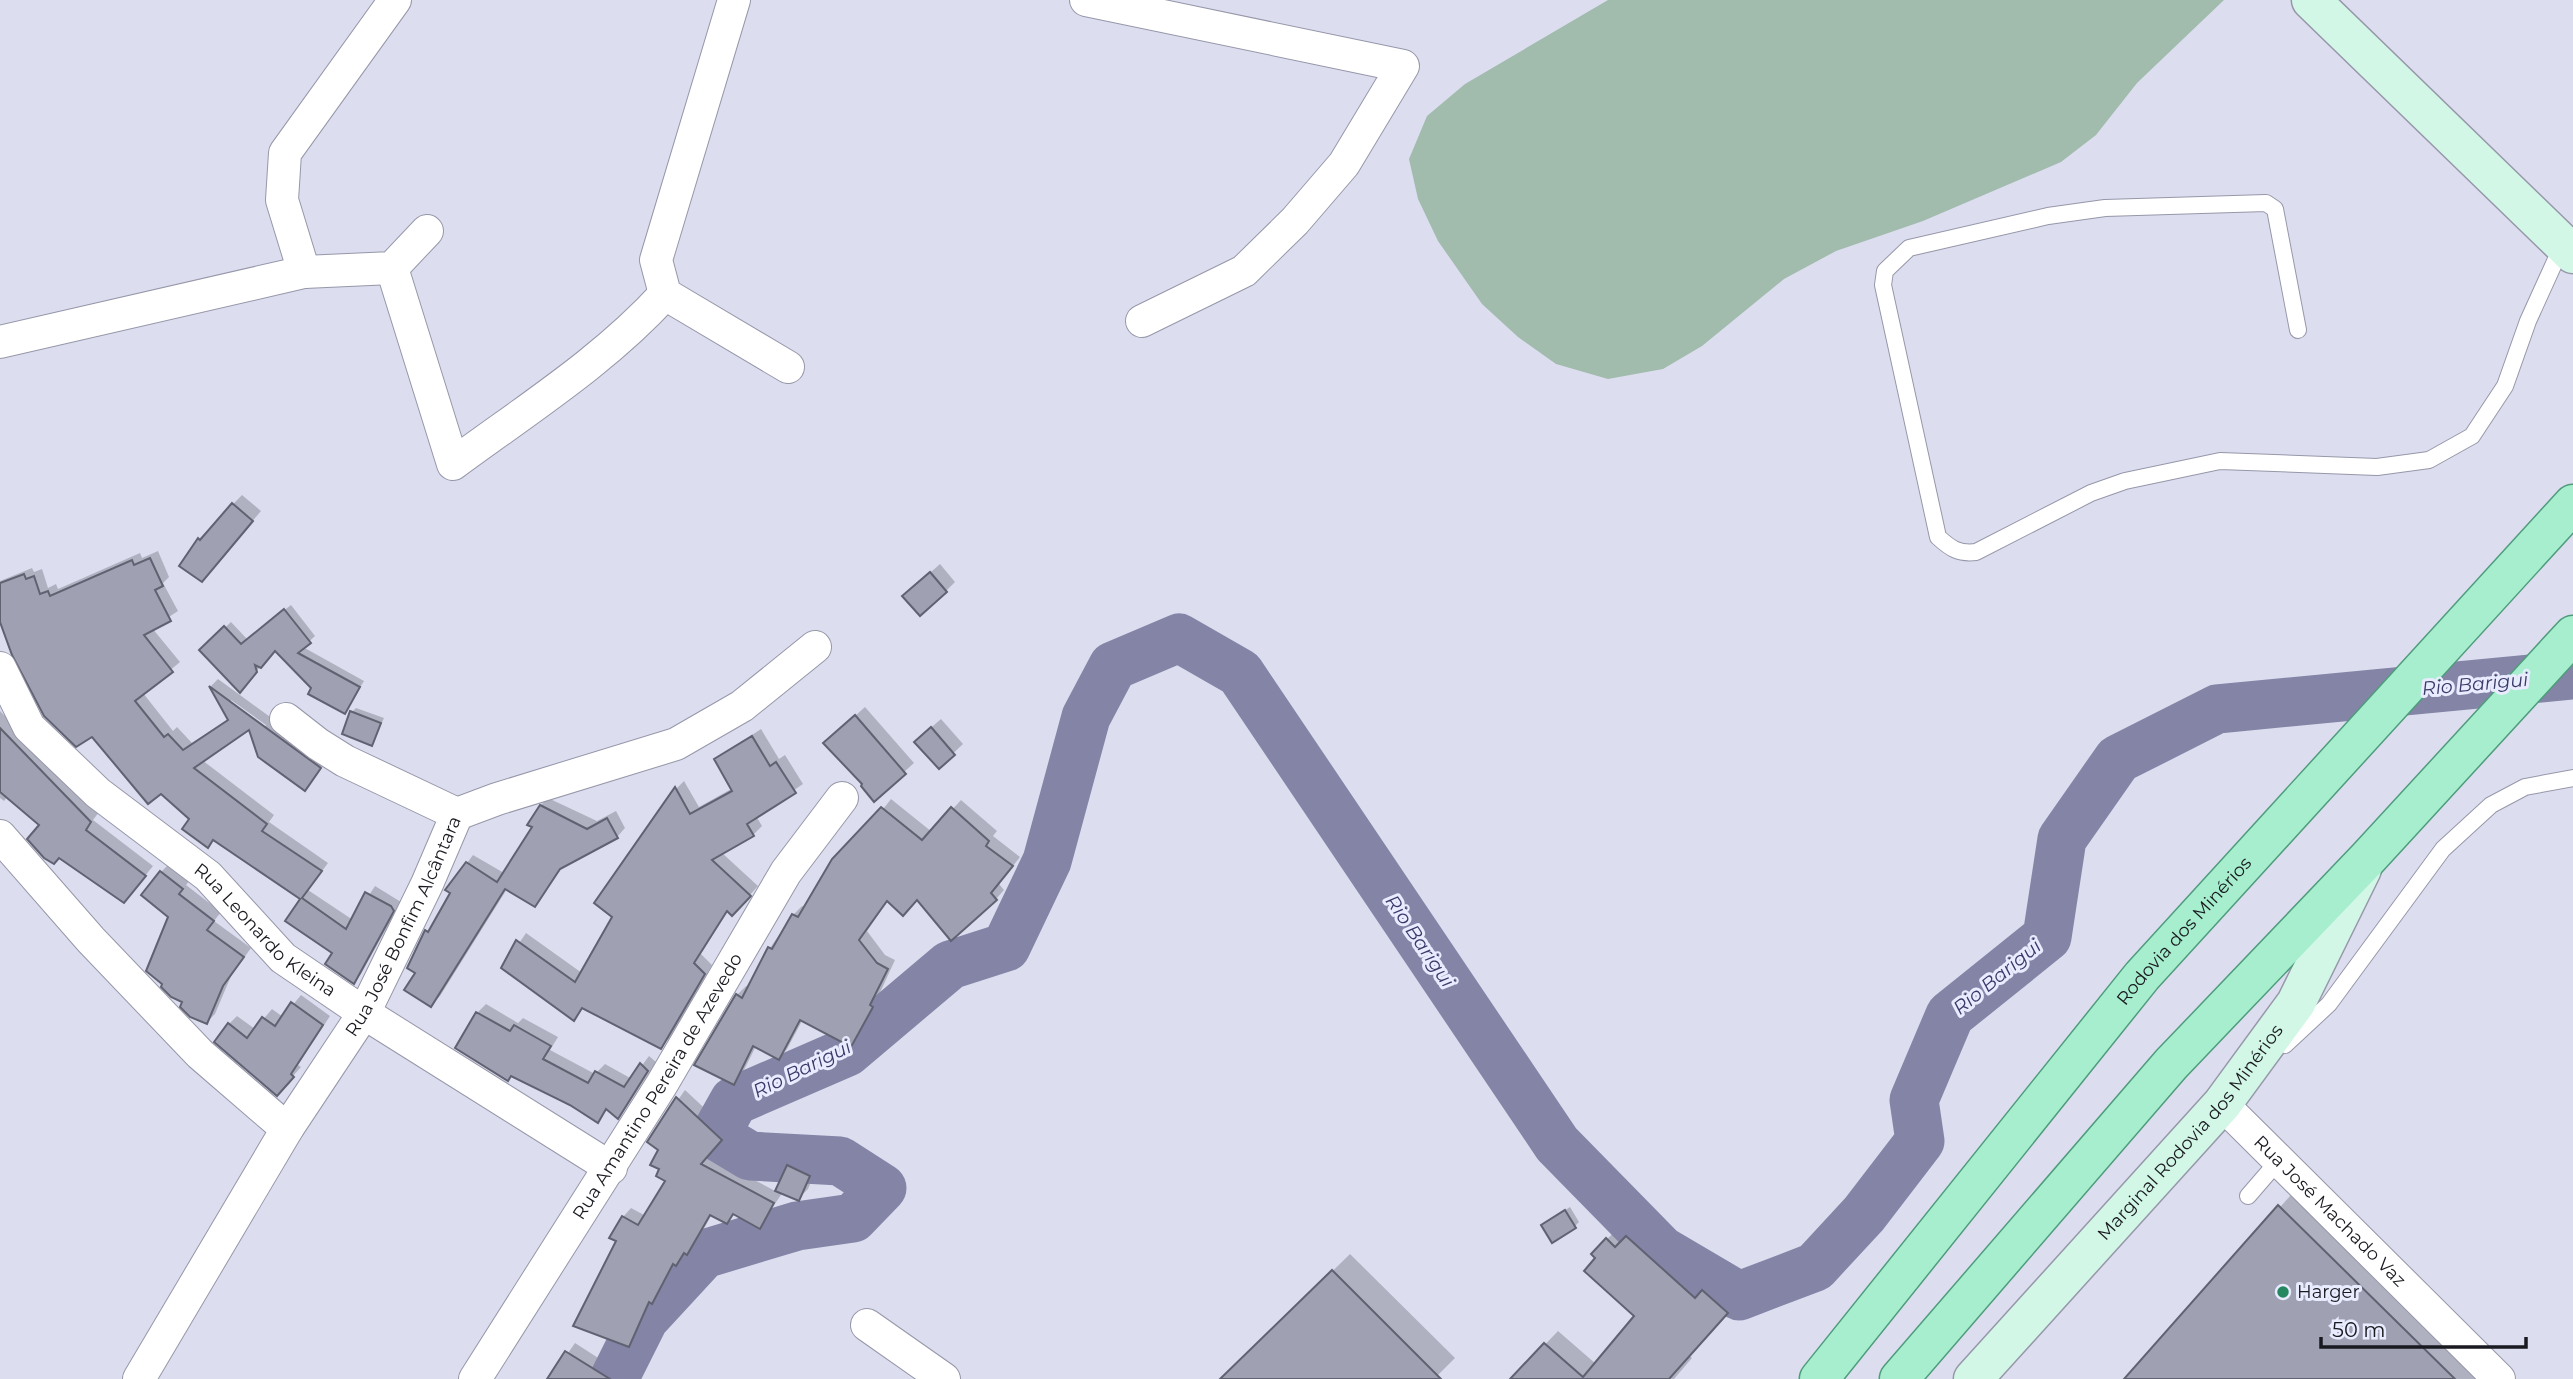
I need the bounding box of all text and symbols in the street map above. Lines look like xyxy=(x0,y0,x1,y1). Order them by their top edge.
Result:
water label: Rio Barigui xyxy=(2421,668,2530,700)
street label: Rua José Bonfim Alcântara xyxy=(340,813,466,1041)
street label: Rodovia dos Minérios xyxy=(2112,852,2256,1010)
street label: Rua Leonardo Kleina xyxy=(190,858,340,1002)
water label: Rio Barigui xyxy=(1381,890,1460,992)
water label: Rio Barigui xyxy=(1948,934,2046,1019)
street label: Rua Amantino Pereira de Azevedo xyxy=(568,949,747,1224)
street label: Marginal Rodovia dos Minérios xyxy=(2093,1020,2288,1245)
water label: Rio Barigui xyxy=(749,1035,856,1103)
street label: Rua José Machado Vaz xyxy=(2249,1131,2411,1291)
place label: Harger xyxy=(2297,1281,2360,1303)
marker: Harger xyxy=(2275,1284,2291,1300)
scale bar xyxy=(2321,1306,2526,1350)
text: 50 m xyxy=(2332,1317,2386,1342)

